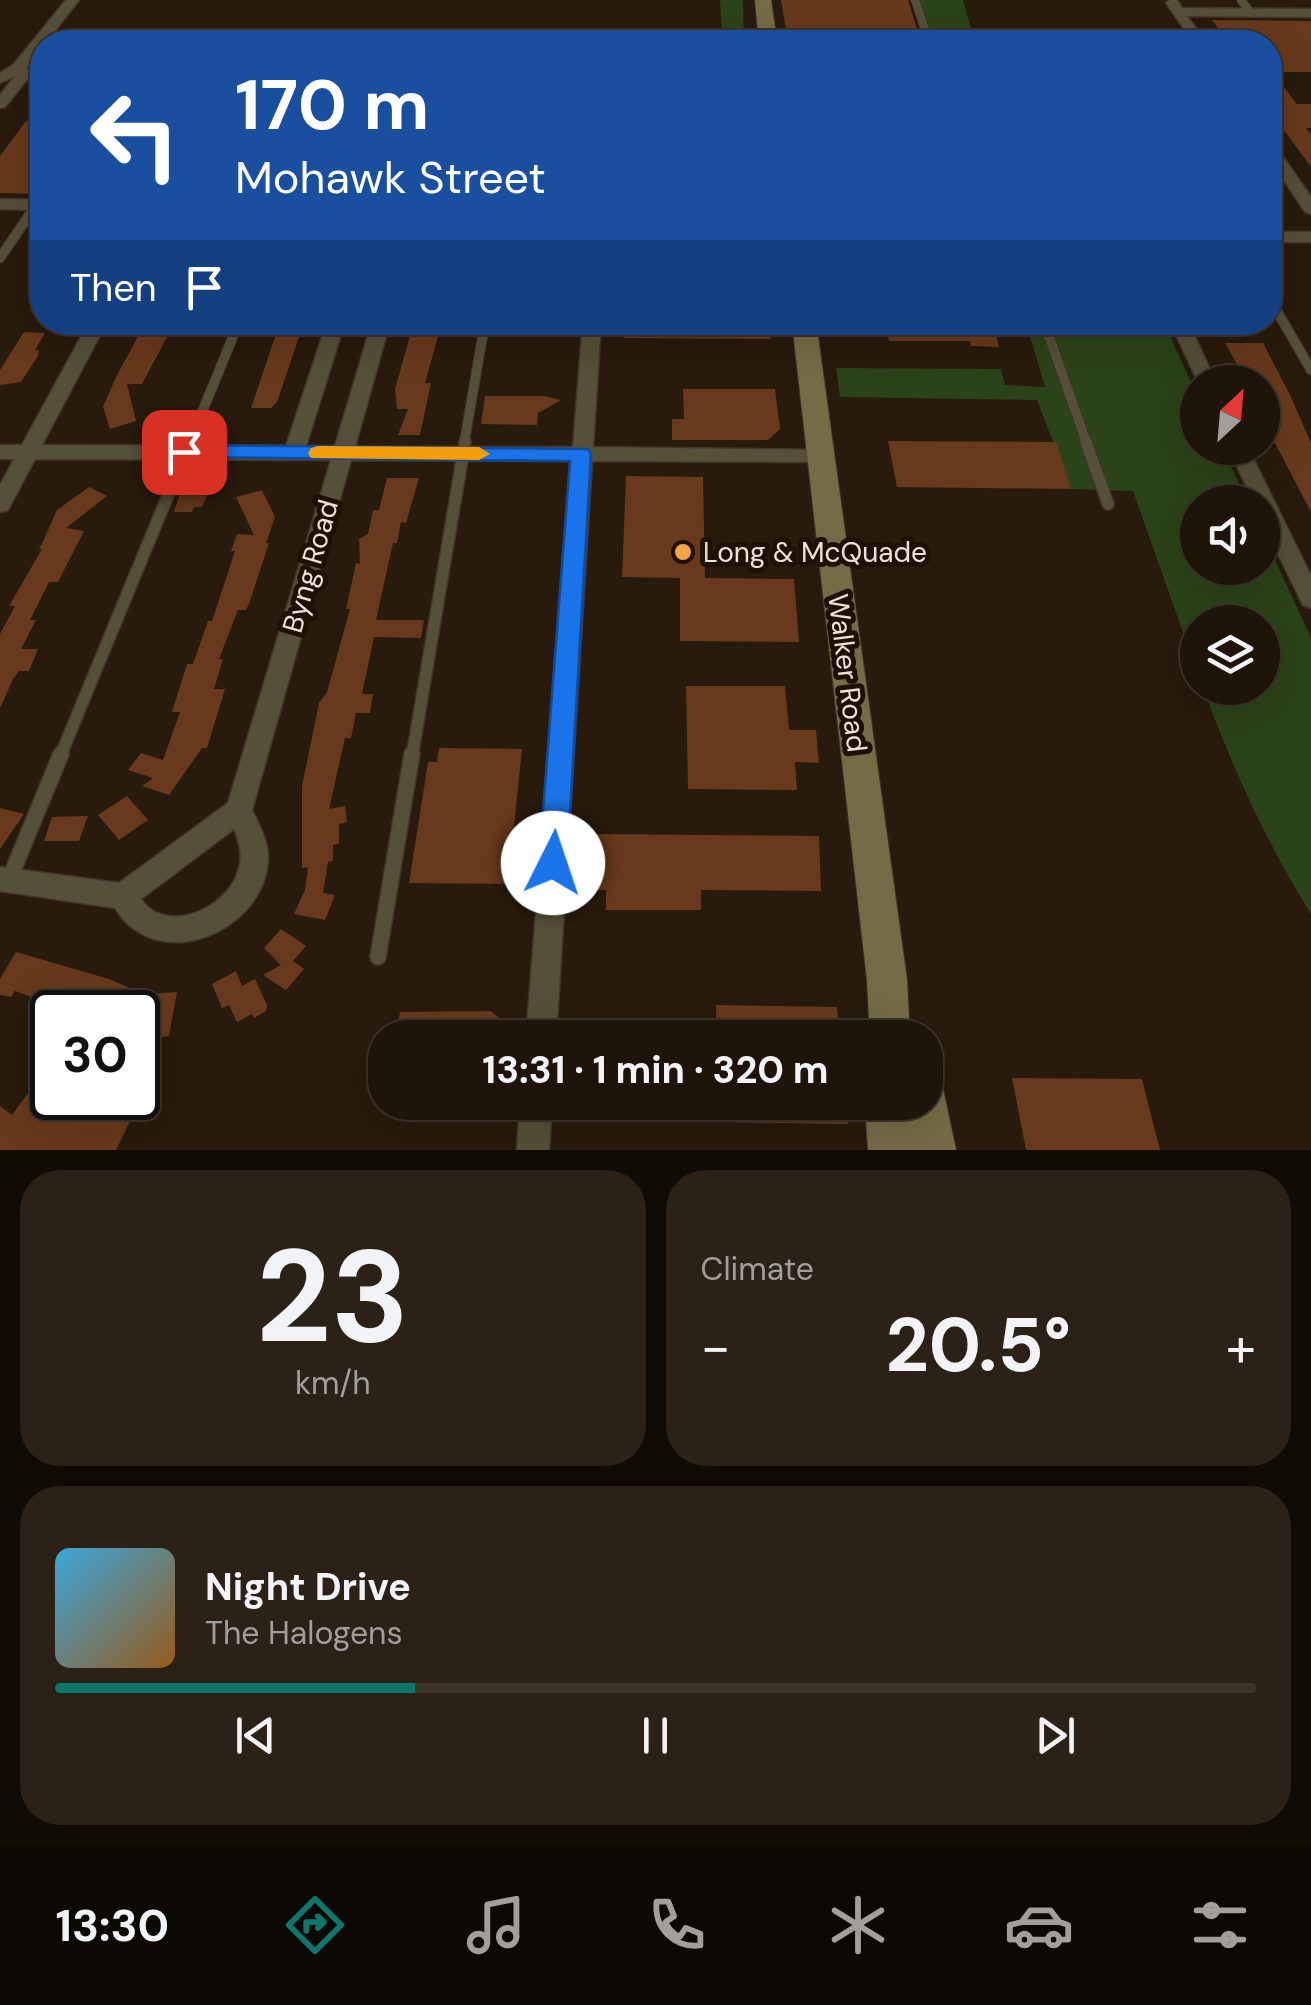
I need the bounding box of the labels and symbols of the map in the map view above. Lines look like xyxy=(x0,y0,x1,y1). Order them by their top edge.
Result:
north arrow xyxy=(1180,365,1280,465)
pin xyxy=(142,410,227,495)
street label: Byng Road xyxy=(274,495,347,637)
place label: Long & McQuade xyxy=(703,534,927,571)
marker: Long & McQuade xyxy=(672,541,694,563)
street label: Walker Road xyxy=(819,592,876,754)
position arrow xyxy=(501,811,605,915)
speed limit sign: 30 xyxy=(30,990,160,1120)

